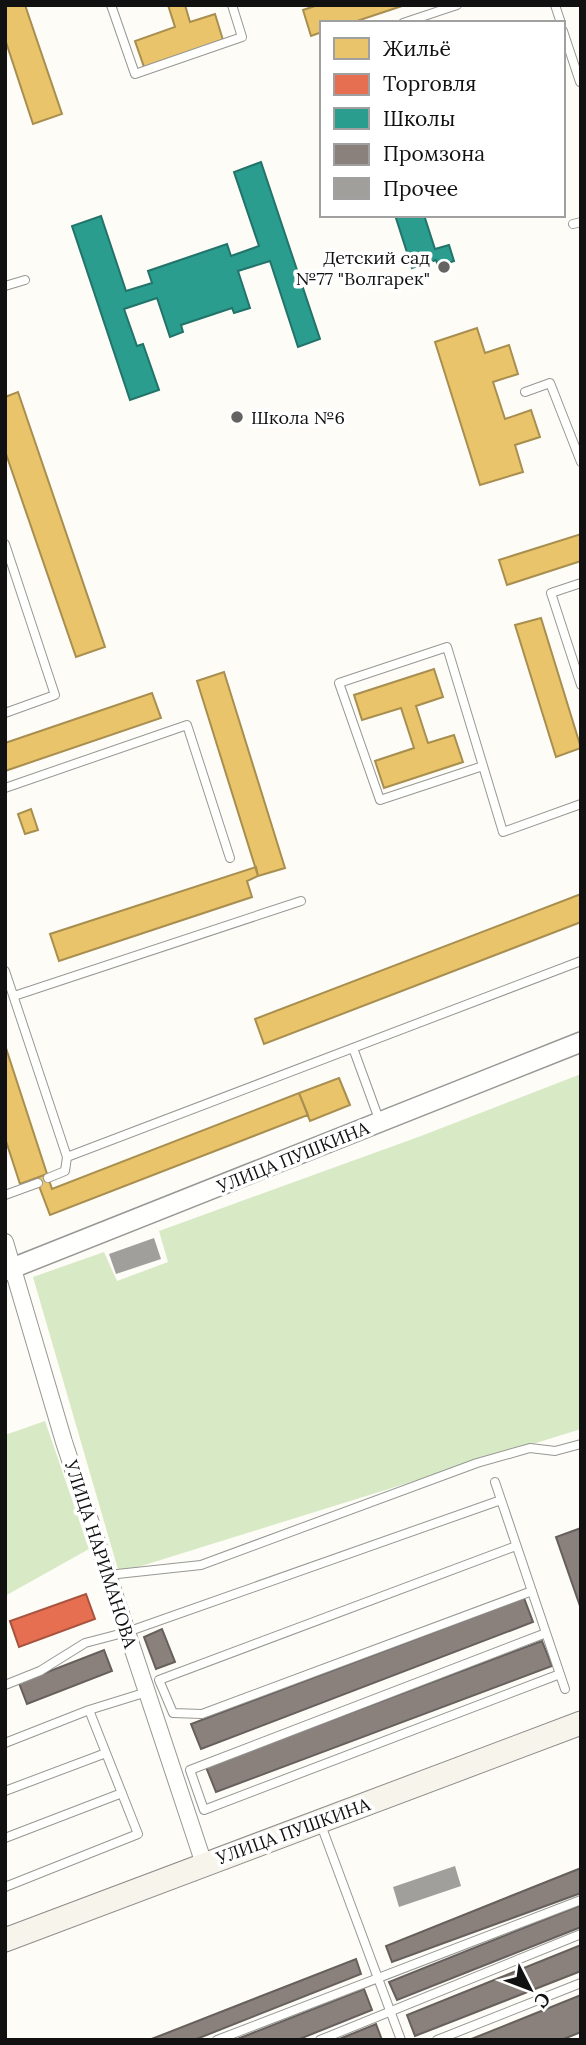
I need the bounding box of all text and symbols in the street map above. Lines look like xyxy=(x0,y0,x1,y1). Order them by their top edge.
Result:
legend xyxy=(320,21,565,217)
text: Жильё xyxy=(383,35,451,62)
text: Торговля xyxy=(383,70,477,97)
text: Школы xyxy=(383,105,455,132)
text: Промзона xyxy=(383,140,485,167)
text: Прочее xyxy=(383,175,458,202)
place label: Детский сад №77 "Волгарек" xyxy=(296,246,430,290)
marker: Детский сад №77 "Волгарек" xyxy=(436,259,452,275)
place label: Школа №6 xyxy=(251,406,345,429)
marker: Школа №6 xyxy=(229,409,245,425)
street label: УЛИЦА ПУШКИНА xyxy=(213,1116,373,1198)
street label: УЛИЦА НАРИМАНОВА xyxy=(59,1456,142,1651)
street label: УЛИЦА ПУШКИНА xyxy=(212,1792,374,1870)
north arrow xyxy=(495,1954,565,2024)
text: С xyxy=(529,1987,556,2013)

